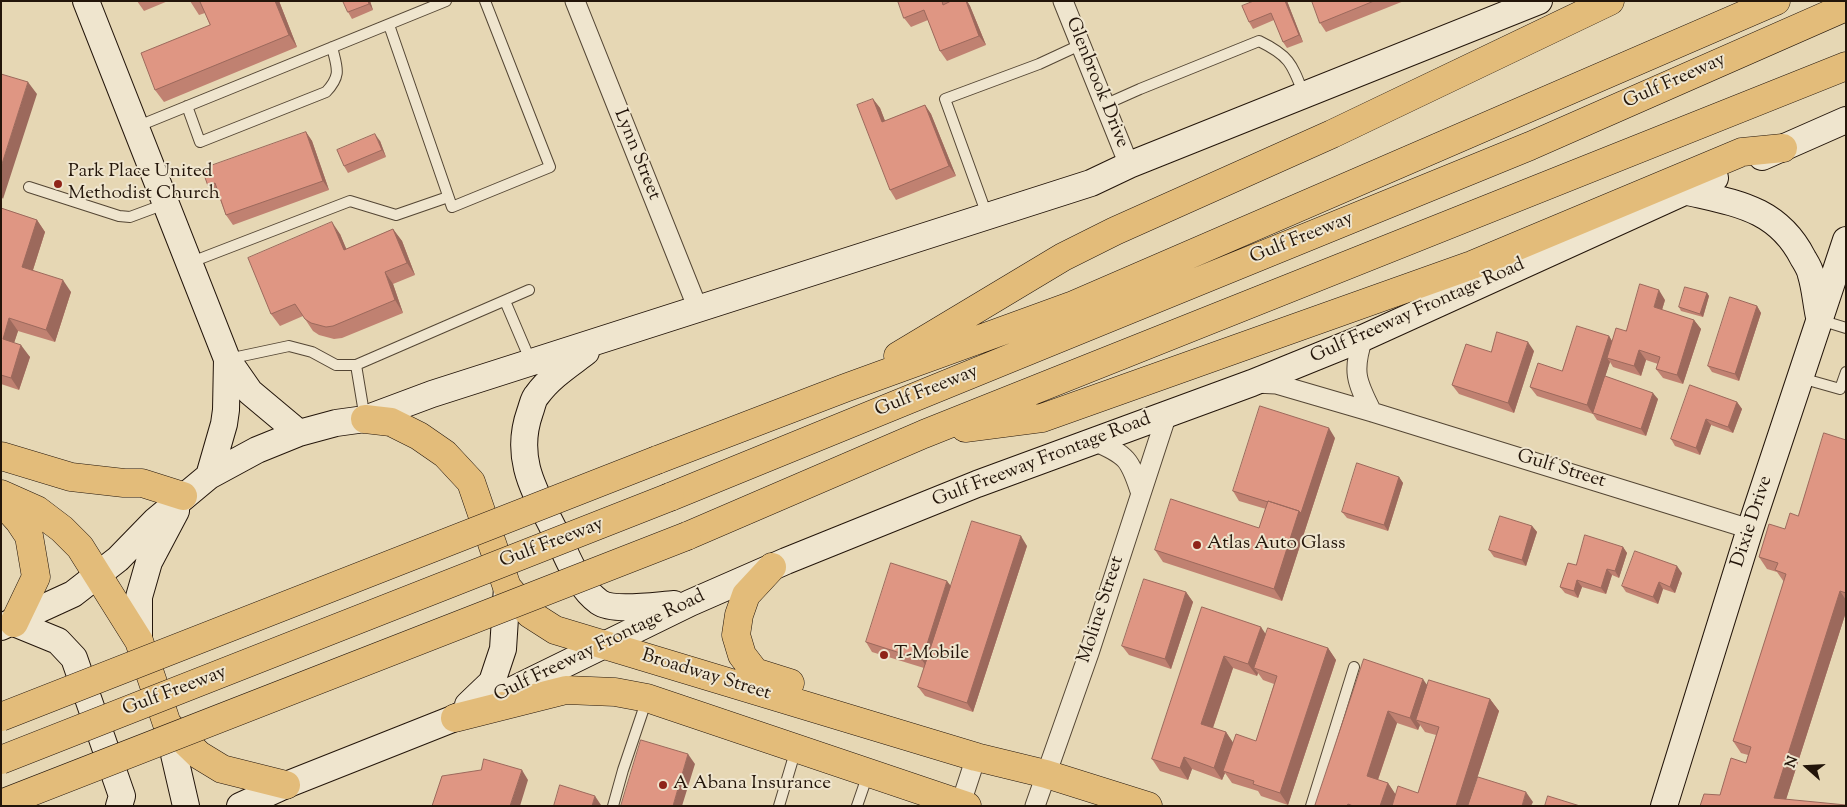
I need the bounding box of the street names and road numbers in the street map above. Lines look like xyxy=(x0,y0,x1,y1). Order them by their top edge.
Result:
street label: Glenbrook Drive xyxy=(1059,14,1133,152)
street label: Gulf Freeway xyxy=(1620,49,1730,115)
street label: Lynn Street xyxy=(607,106,665,204)
street label: Gulf Freeway xyxy=(1247,208,1357,270)
street label: Gulf Freeway Frontage Road xyxy=(1307,254,1529,370)
street label: Gulf Freeway xyxy=(872,361,982,423)
street label: Gulf Freeway Frontage Road xyxy=(930,409,1154,513)
street label: Gulf Street xyxy=(1514,446,1608,494)
street label: Dixie Drive xyxy=(1728,473,1778,571)
street label: Gulf Freeway xyxy=(497,514,607,574)
street label: Moline Street xyxy=(1074,554,1130,666)
street label: Gulf Freeway Frontage Road xyxy=(491,586,709,708)
street label: Broadway Street xyxy=(639,646,773,706)
street label: Gulf Freeway xyxy=(120,662,230,722)

